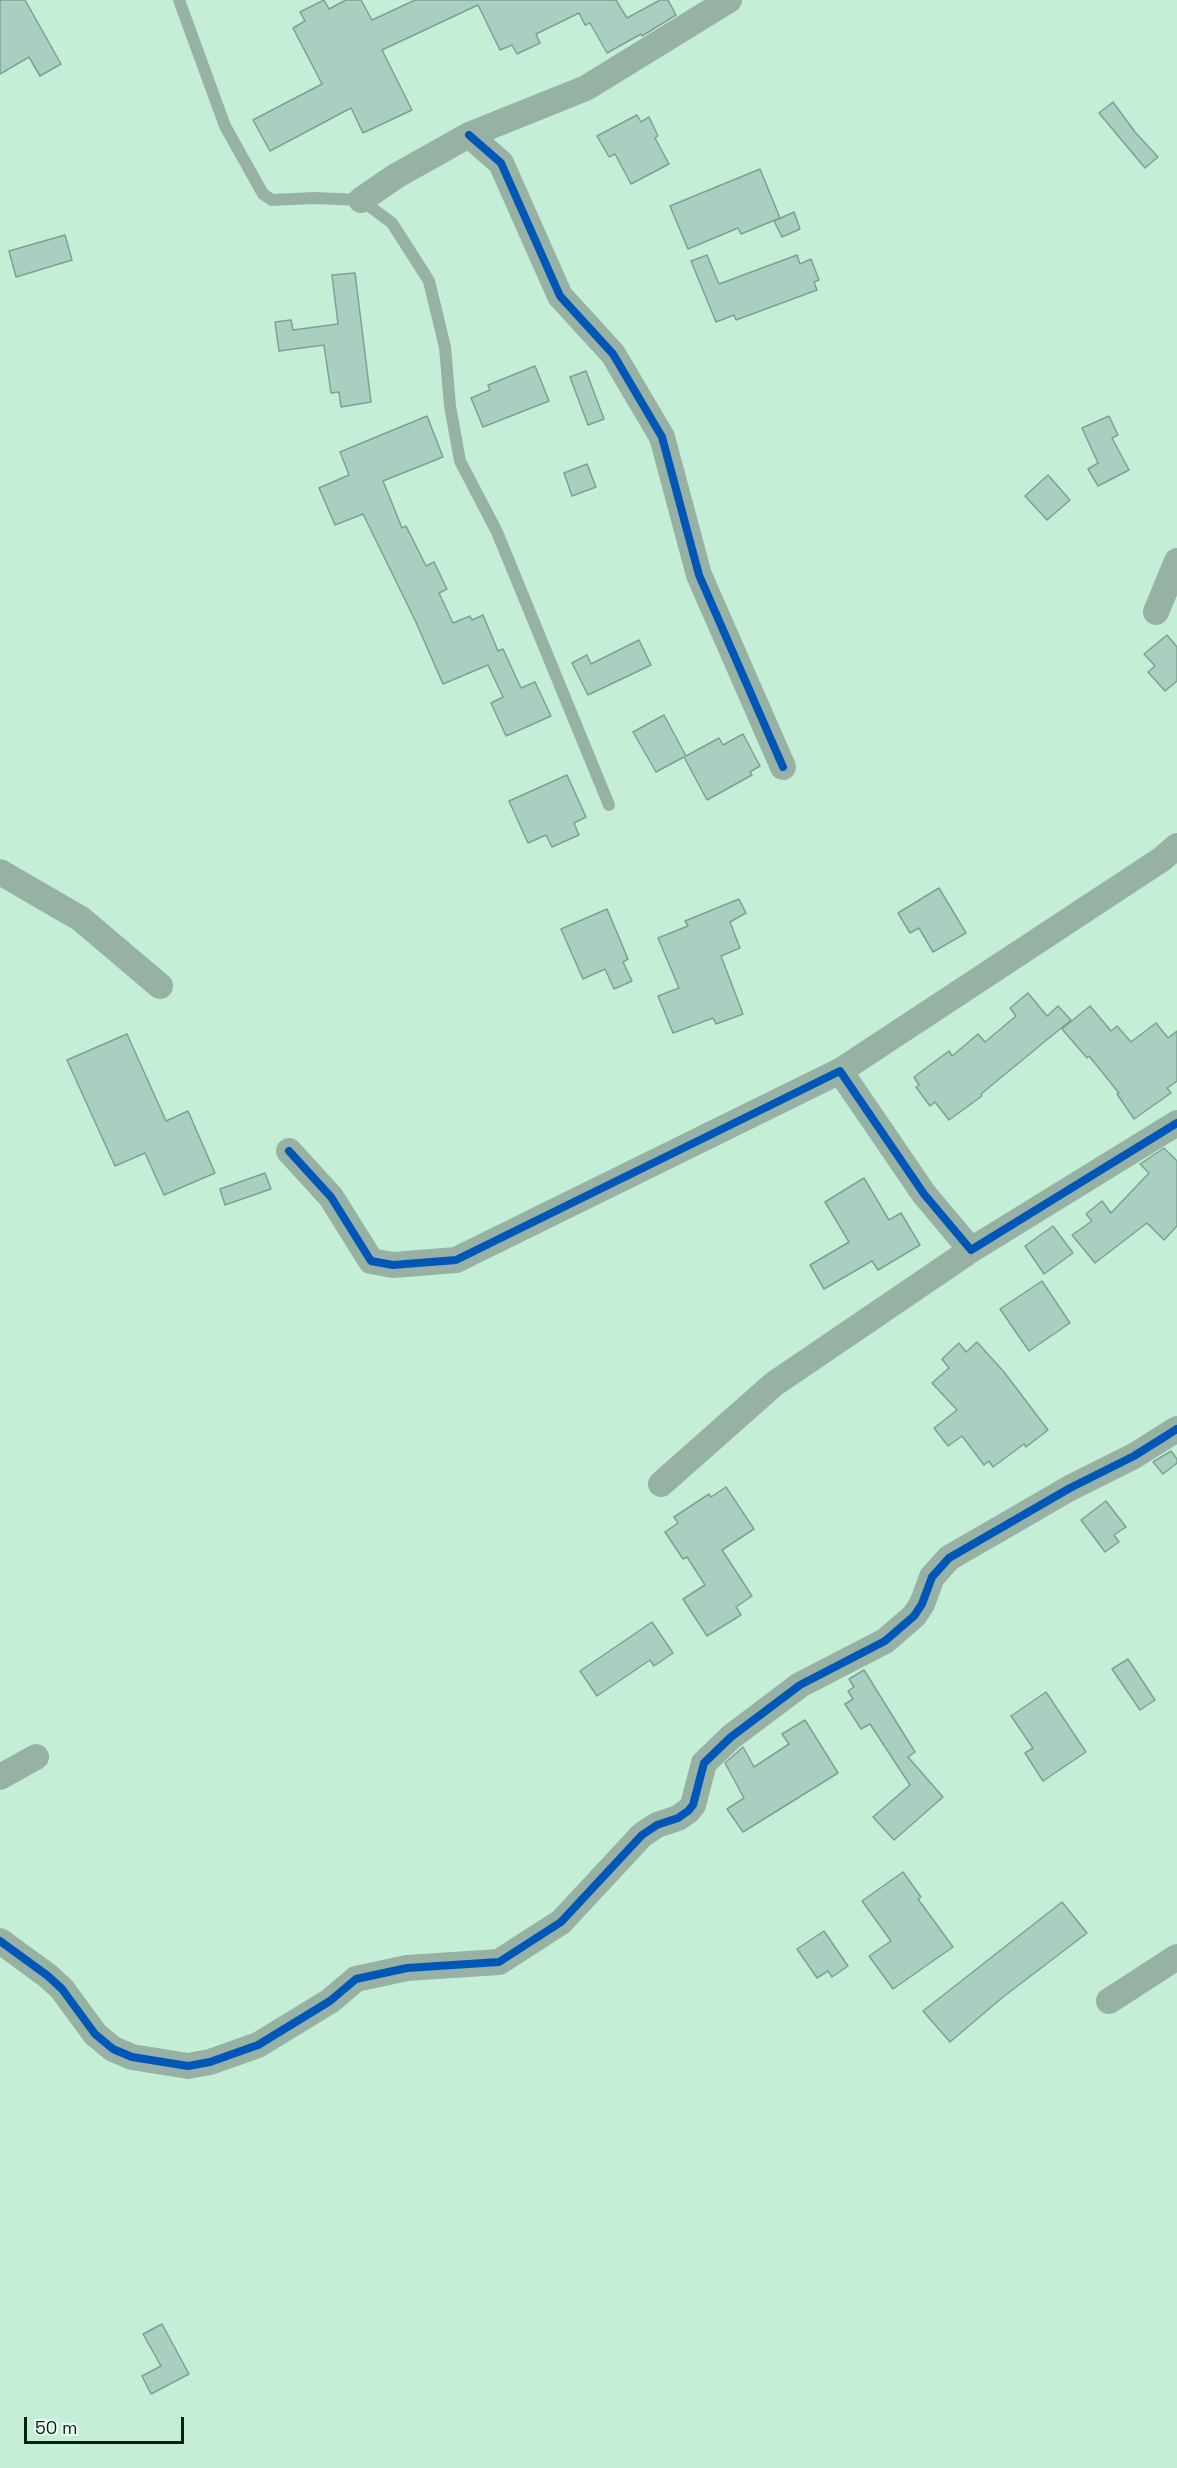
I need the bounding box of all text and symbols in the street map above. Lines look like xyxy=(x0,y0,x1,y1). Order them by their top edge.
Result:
scale bar xyxy=(27,2405,188,2443)
text: 50 m xyxy=(35,2416,77,2439)

